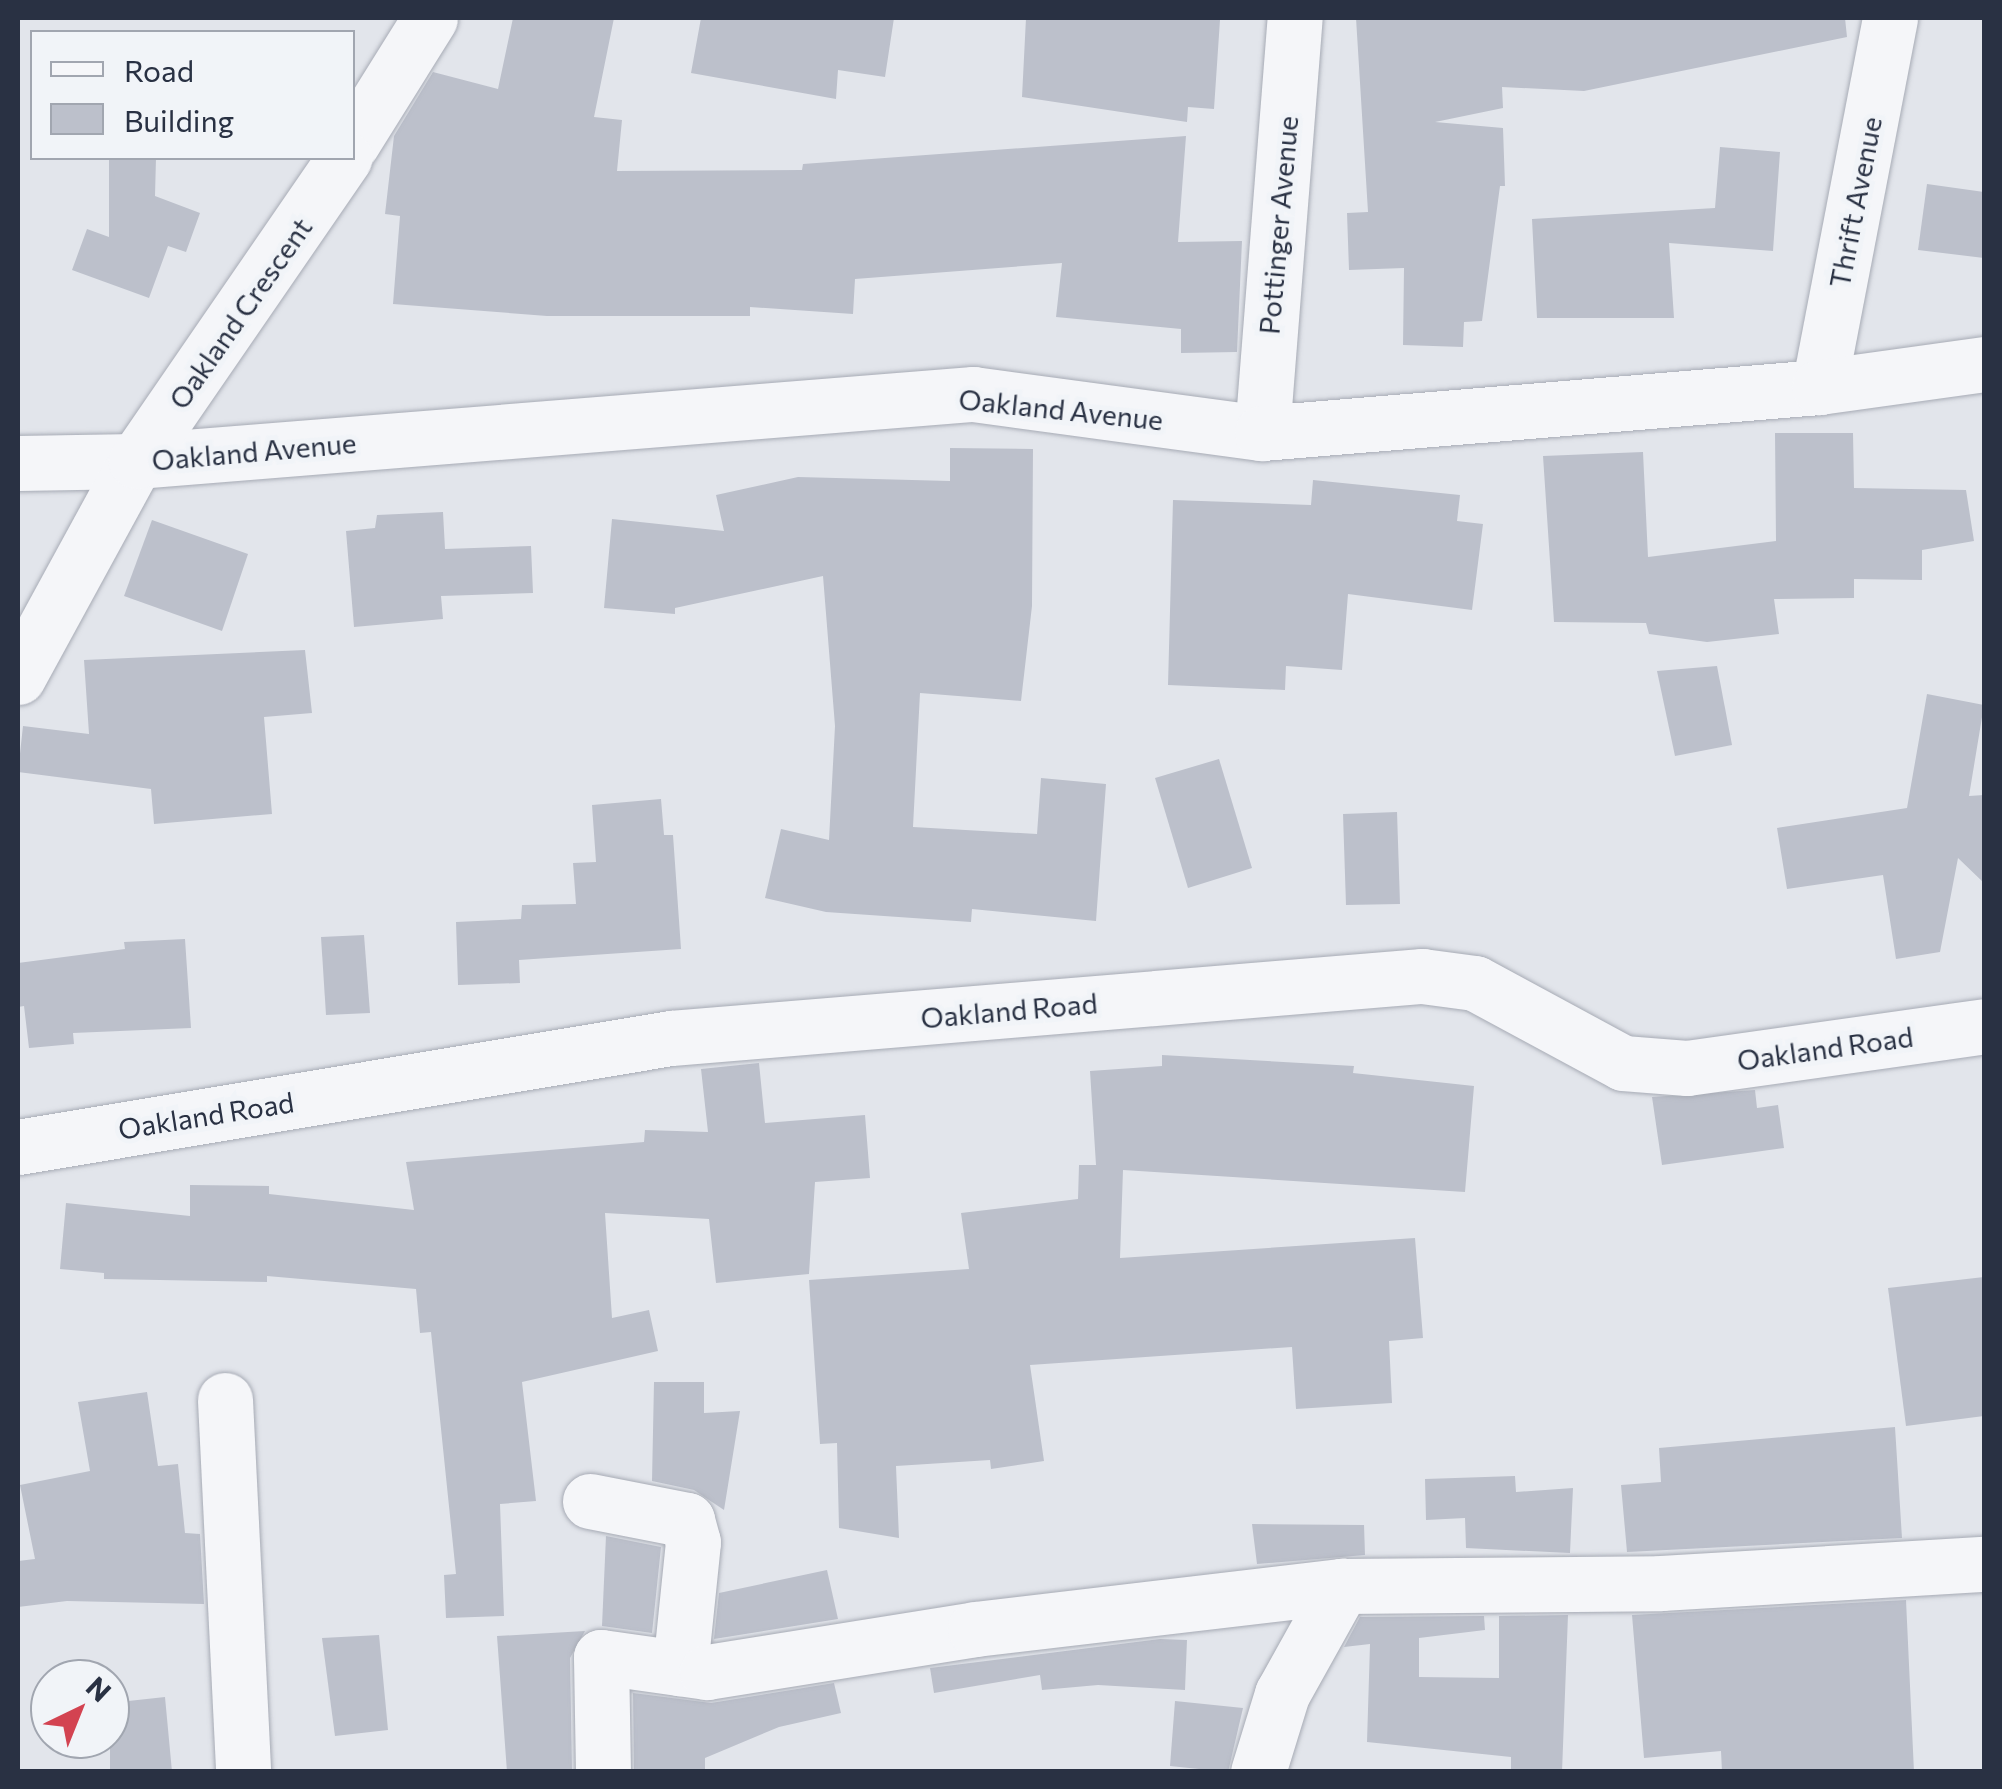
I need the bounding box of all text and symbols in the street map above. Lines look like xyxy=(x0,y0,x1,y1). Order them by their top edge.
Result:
legend xyxy=(30,30,355,160)
text: Road xyxy=(124,51,194,88)
text: Building xyxy=(124,101,234,138)
street label: Pottinger Avenue xyxy=(1252,114,1304,336)
street label: Thrift Avenue xyxy=(1822,114,1888,290)
street label: Oakland Crescent xyxy=(162,211,318,415)
street label: Oakland Avenue xyxy=(957,382,1165,436)
street label: Oakland Avenue xyxy=(150,425,358,477)
street label: Oakland Road xyxy=(919,986,1099,1034)
street label: Oakland Road xyxy=(1735,1019,1915,1077)
street label: Oakland Road xyxy=(116,1085,296,1145)
north arrow xyxy=(30,1659,130,1759)
text: N xyxy=(80,1669,118,1708)

